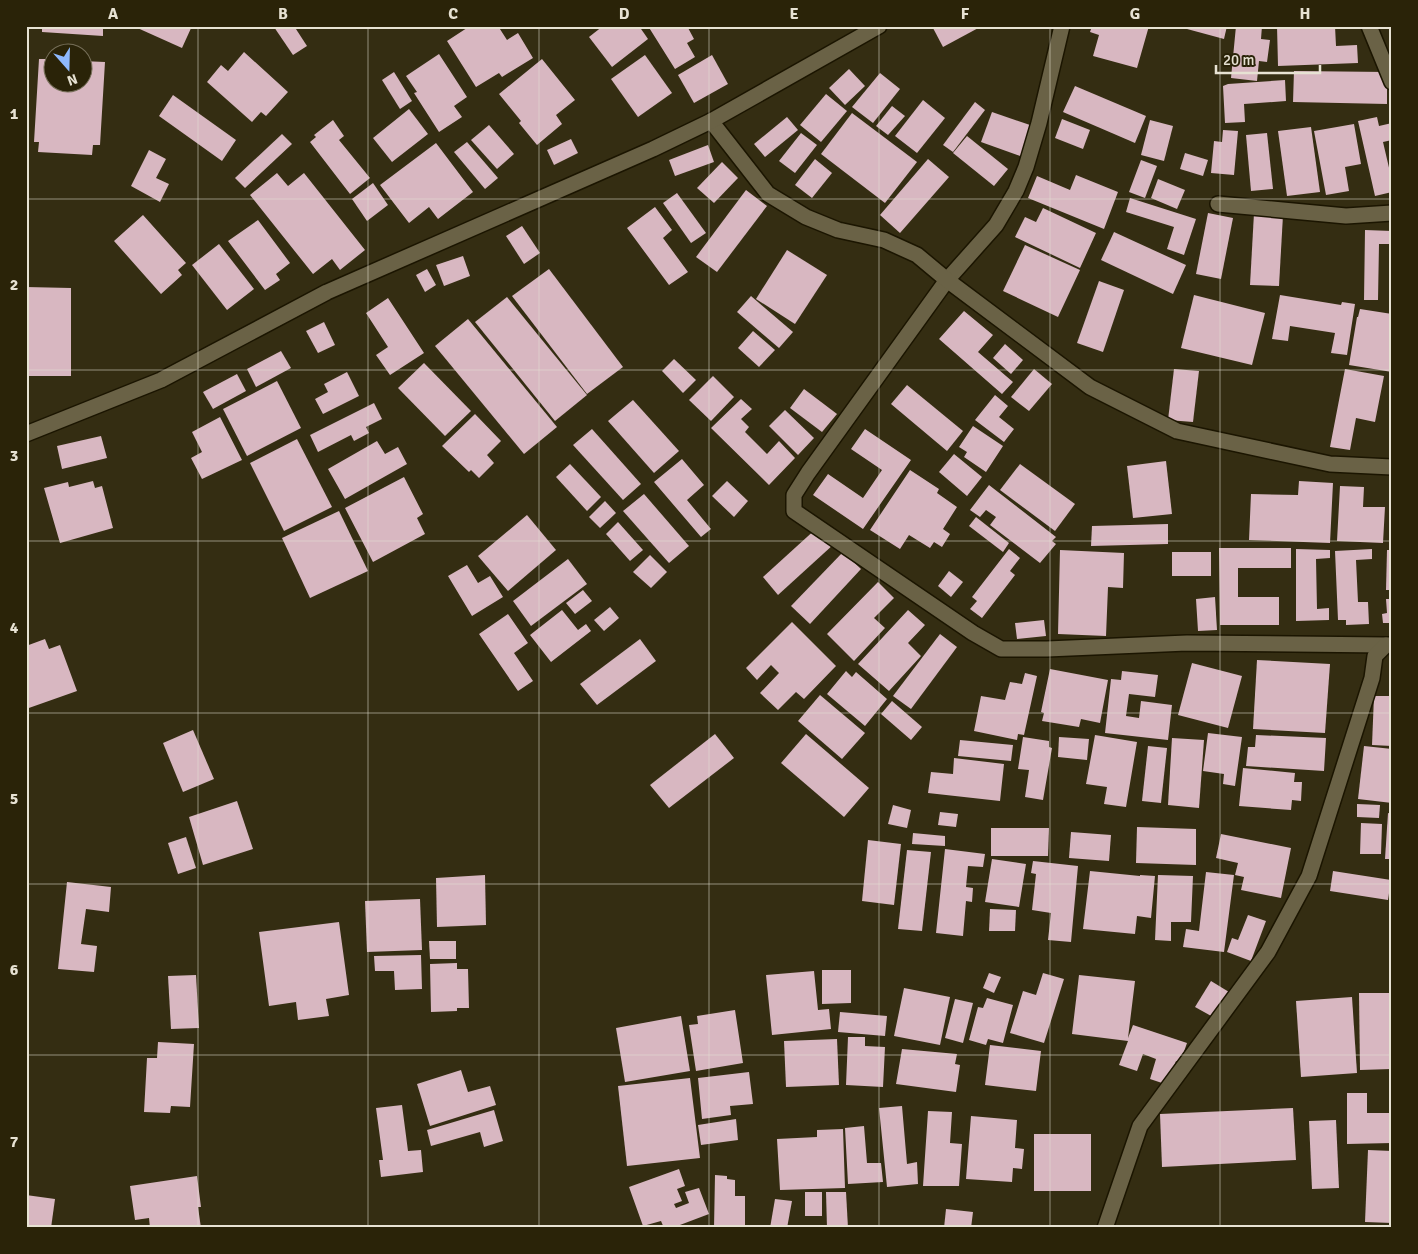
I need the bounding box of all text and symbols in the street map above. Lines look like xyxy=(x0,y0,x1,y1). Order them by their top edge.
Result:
text: A xyxy=(108,4,119,24)
text: B xyxy=(278,4,288,24)
text: C xyxy=(448,4,458,24)
text: D xyxy=(619,4,630,24)
text: E xyxy=(789,4,799,24)
text: F xyxy=(961,4,970,24)
text: G xyxy=(1130,4,1140,24)
text: H xyxy=(1300,4,1310,24)
north arrow xyxy=(42,42,92,92)
scale bar xyxy=(1216,42,1319,74)
text: 20 m xyxy=(1223,51,1254,69)
text: N xyxy=(65,70,80,89)
text: 1 xyxy=(10,104,19,124)
text: 2 xyxy=(10,275,18,295)
text: 3 xyxy=(10,446,18,466)
text: 4 xyxy=(10,618,19,638)
text: 5 xyxy=(10,789,18,809)
text: 6 xyxy=(10,960,19,980)
text: 7 xyxy=(10,1132,19,1152)

